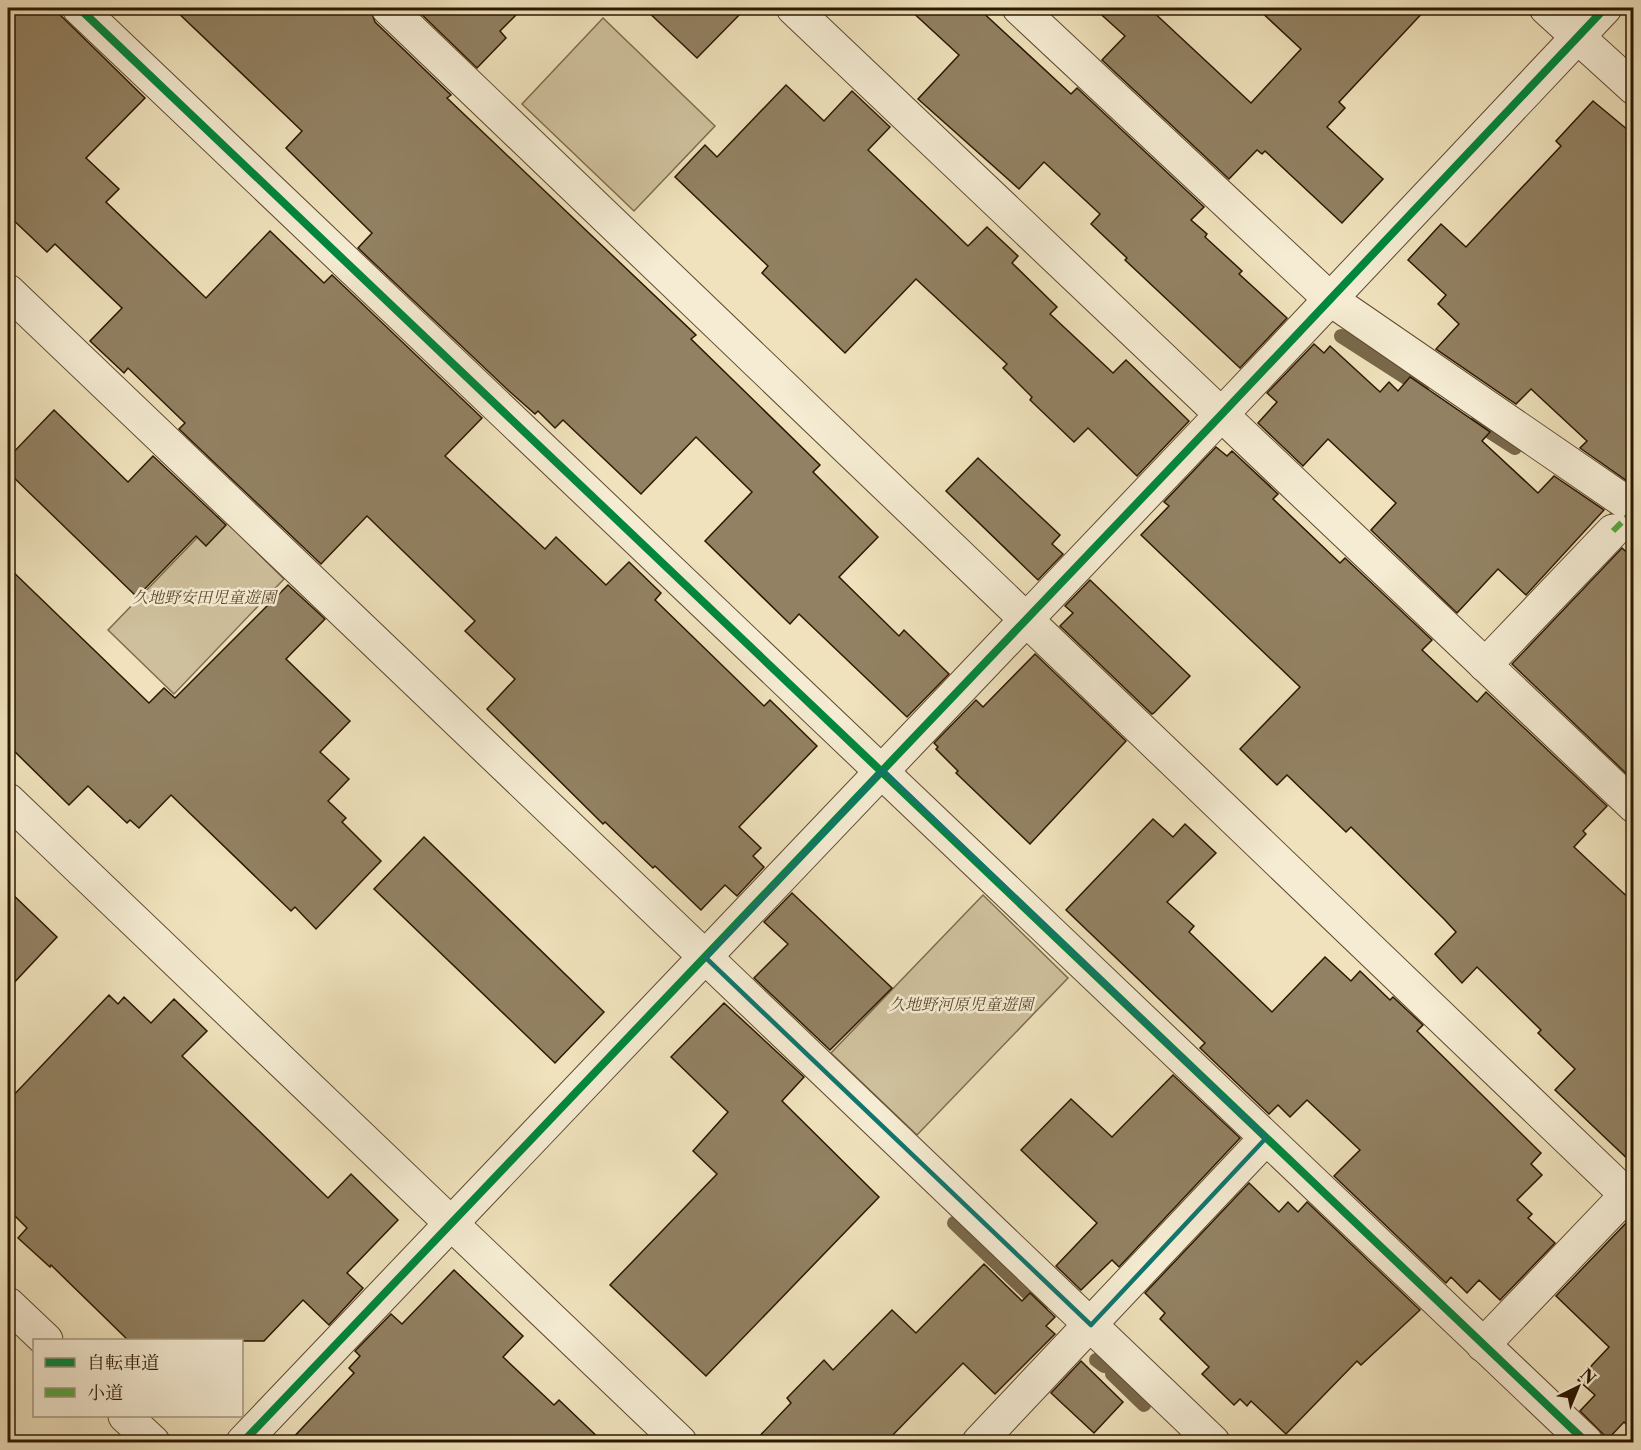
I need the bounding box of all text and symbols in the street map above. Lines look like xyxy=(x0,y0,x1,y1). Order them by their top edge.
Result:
park label: 久地野安田児童遊園 xyxy=(132,587,279,607)
park label: 久地野河原児童遊園 xyxy=(889,994,1036,1014)
legend xyxy=(33,1339,243,1417)
text: 自転車道 xyxy=(87,1352,159,1374)
north arrow xyxy=(1548,1357,1608,1417)
text: N xyxy=(1576,1364,1600,1388)
text: 小道 xyxy=(87,1382,123,1404)

